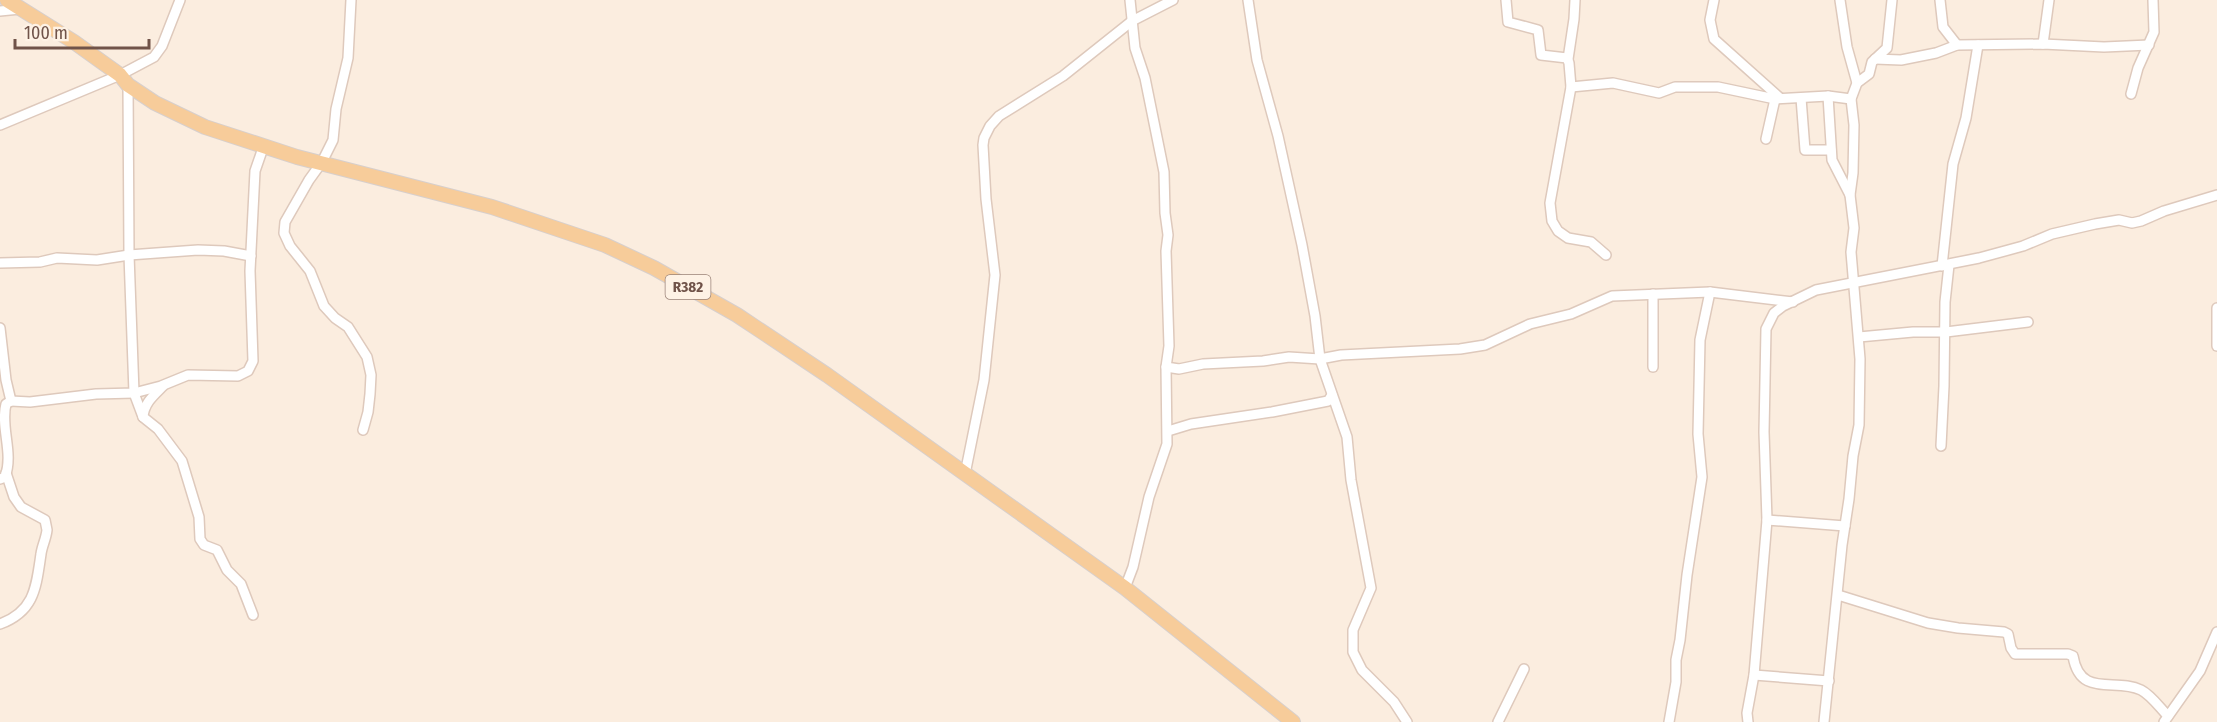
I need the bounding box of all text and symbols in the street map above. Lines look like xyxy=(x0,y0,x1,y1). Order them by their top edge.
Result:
scale bar xyxy=(15,12,148,50)
text: 100 m xyxy=(24,22,68,44)
road number: R382 xyxy=(666,275,710,299)

